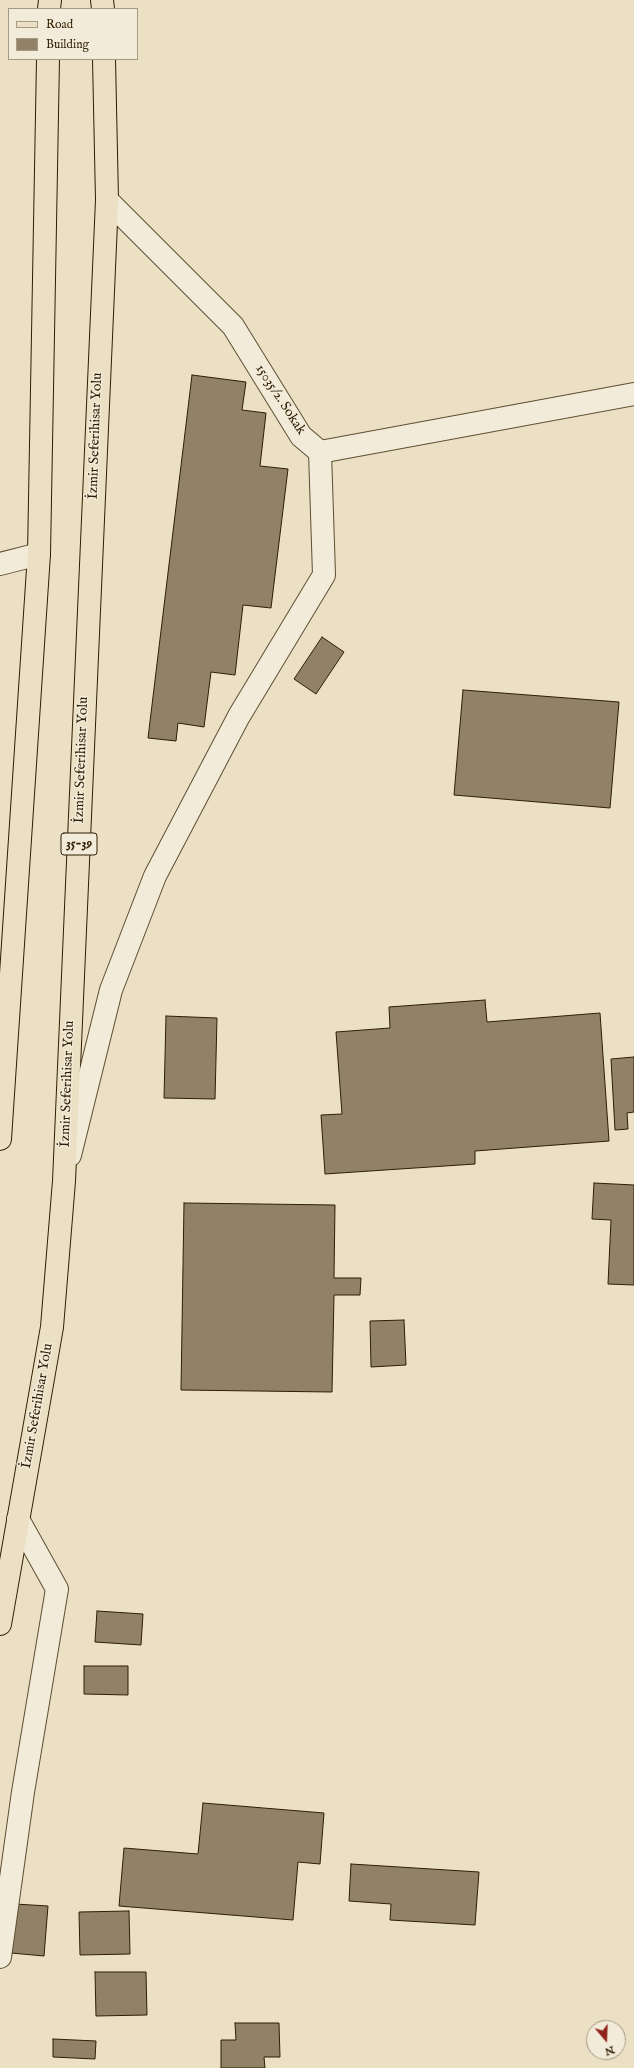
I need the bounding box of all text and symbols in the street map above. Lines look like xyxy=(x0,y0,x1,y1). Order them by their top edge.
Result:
legend xyxy=(8,8,138,60)
text: Road xyxy=(46,17,73,32)
text: Building xyxy=(46,37,89,52)
street label: 15035/2. Sokak xyxy=(251,362,309,438)
street label: İzmir Seferihisar Yolu xyxy=(85,372,107,500)
street label: İzmir Seferihisar Yolu xyxy=(71,696,93,824)
road number: 35-39 xyxy=(61,833,97,855)
street label: İzmir Seferihisar Yolu xyxy=(57,1020,79,1148)
street label: İzmir Seferihisar Yolu xyxy=(19,1342,57,1470)
north arrow xyxy=(586,2020,626,2060)
text: N xyxy=(603,2042,616,2059)

